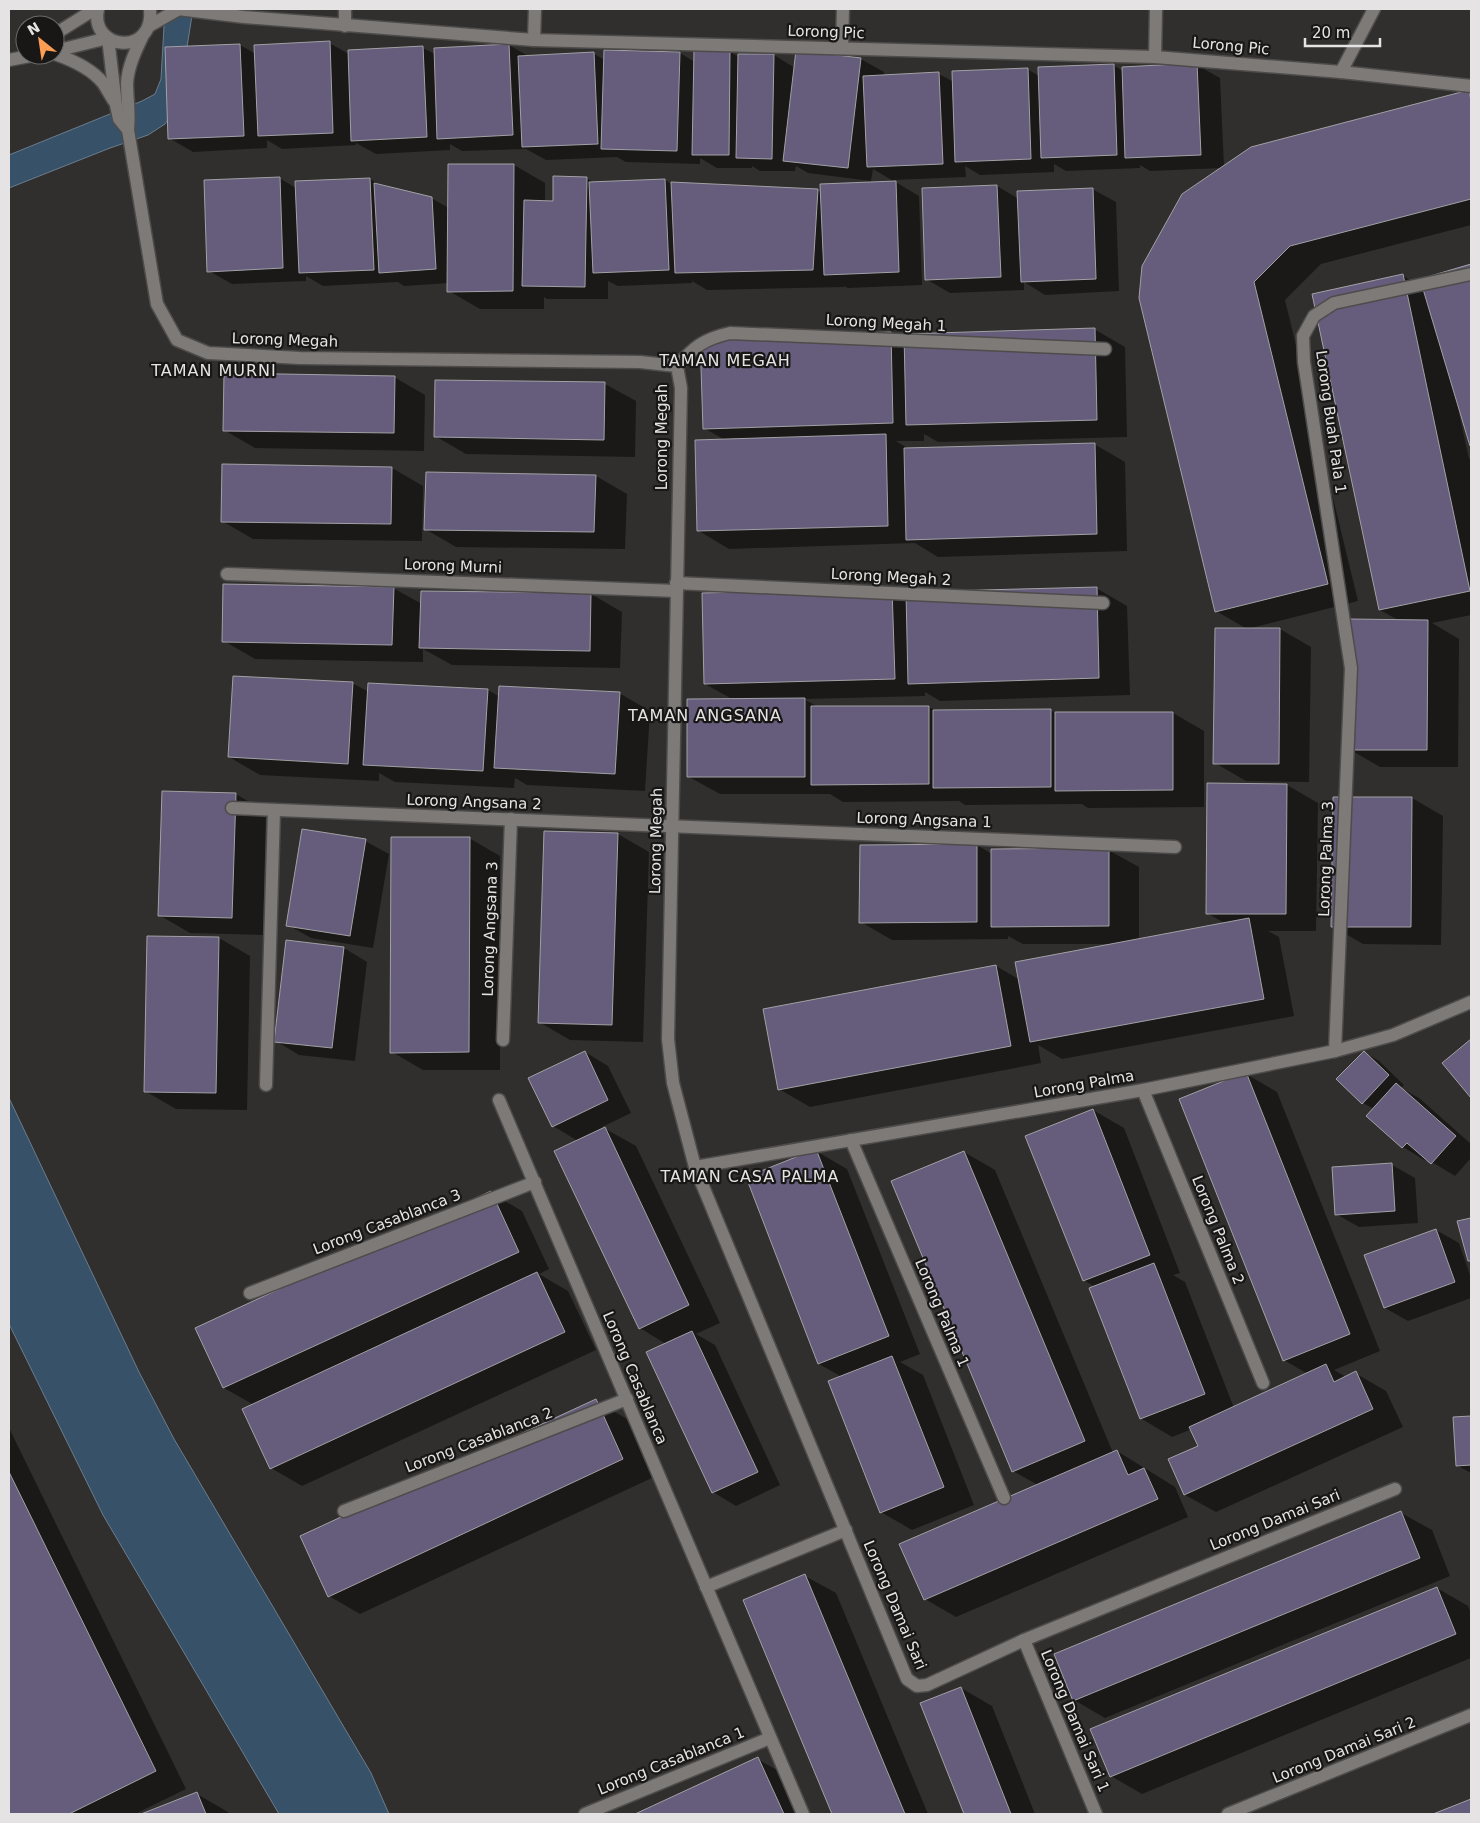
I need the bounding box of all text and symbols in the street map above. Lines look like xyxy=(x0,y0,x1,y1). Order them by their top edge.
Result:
north arrow xyxy=(15,15,65,65)
scale bar xyxy=(1305,15,1380,47)
text: N xyxy=(24,19,43,39)
street label: Lorong Pic xyxy=(787,22,865,42)
text: 20 m xyxy=(1312,24,1350,42)
street label: Lorong Pic xyxy=(1192,34,1270,58)
street label: Lorong Megah 1 xyxy=(825,311,947,335)
street label: Lorong Megah xyxy=(231,329,339,351)
street label: Lorong Buah Pala 1 xyxy=(1312,349,1350,495)
district label: TAMAN MEGAH xyxy=(658,351,791,370)
district label: TAMAN MURNI xyxy=(150,361,277,380)
street label: Lorong Megah xyxy=(653,384,671,490)
street label: Lorong Murni xyxy=(404,555,502,577)
street label: Lorong Megah 2 xyxy=(830,565,952,589)
district label: TAMAN ANGSANA xyxy=(627,706,782,725)
street label: Lorong Megah xyxy=(646,788,666,894)
street label: Lorong Angsana 2 xyxy=(406,791,542,813)
street label: Lorong Palma 3 xyxy=(1315,801,1337,917)
street label: Lorong Angsana 1 xyxy=(856,809,992,831)
street label: Lorong Angsana 3 xyxy=(479,861,501,997)
street label: Lorong Palma xyxy=(1032,1066,1136,1102)
district label: TAMAN CASA PALMA xyxy=(659,1167,840,1186)
street label: Lorong Palma 2 xyxy=(1188,1173,1248,1287)
street label: Lorong Casablanca 3 xyxy=(311,1185,463,1259)
street label: Lorong Palma 1 xyxy=(911,1256,973,1370)
street label: Lorong Casablanca xyxy=(599,1309,671,1447)
street label: Lorong Casablanca 2 xyxy=(403,1403,555,1477)
street label: Lorong Damai Sari xyxy=(1207,1486,1343,1554)
street label: Lorong Damai Sari xyxy=(860,1538,930,1672)
street label: Lorong Damai Sari 1 xyxy=(1037,1647,1113,1795)
street label: Lorong Damai Sari 2 xyxy=(1270,1713,1418,1787)
street label: Lorong Casablanca 1 xyxy=(595,1723,747,1799)

